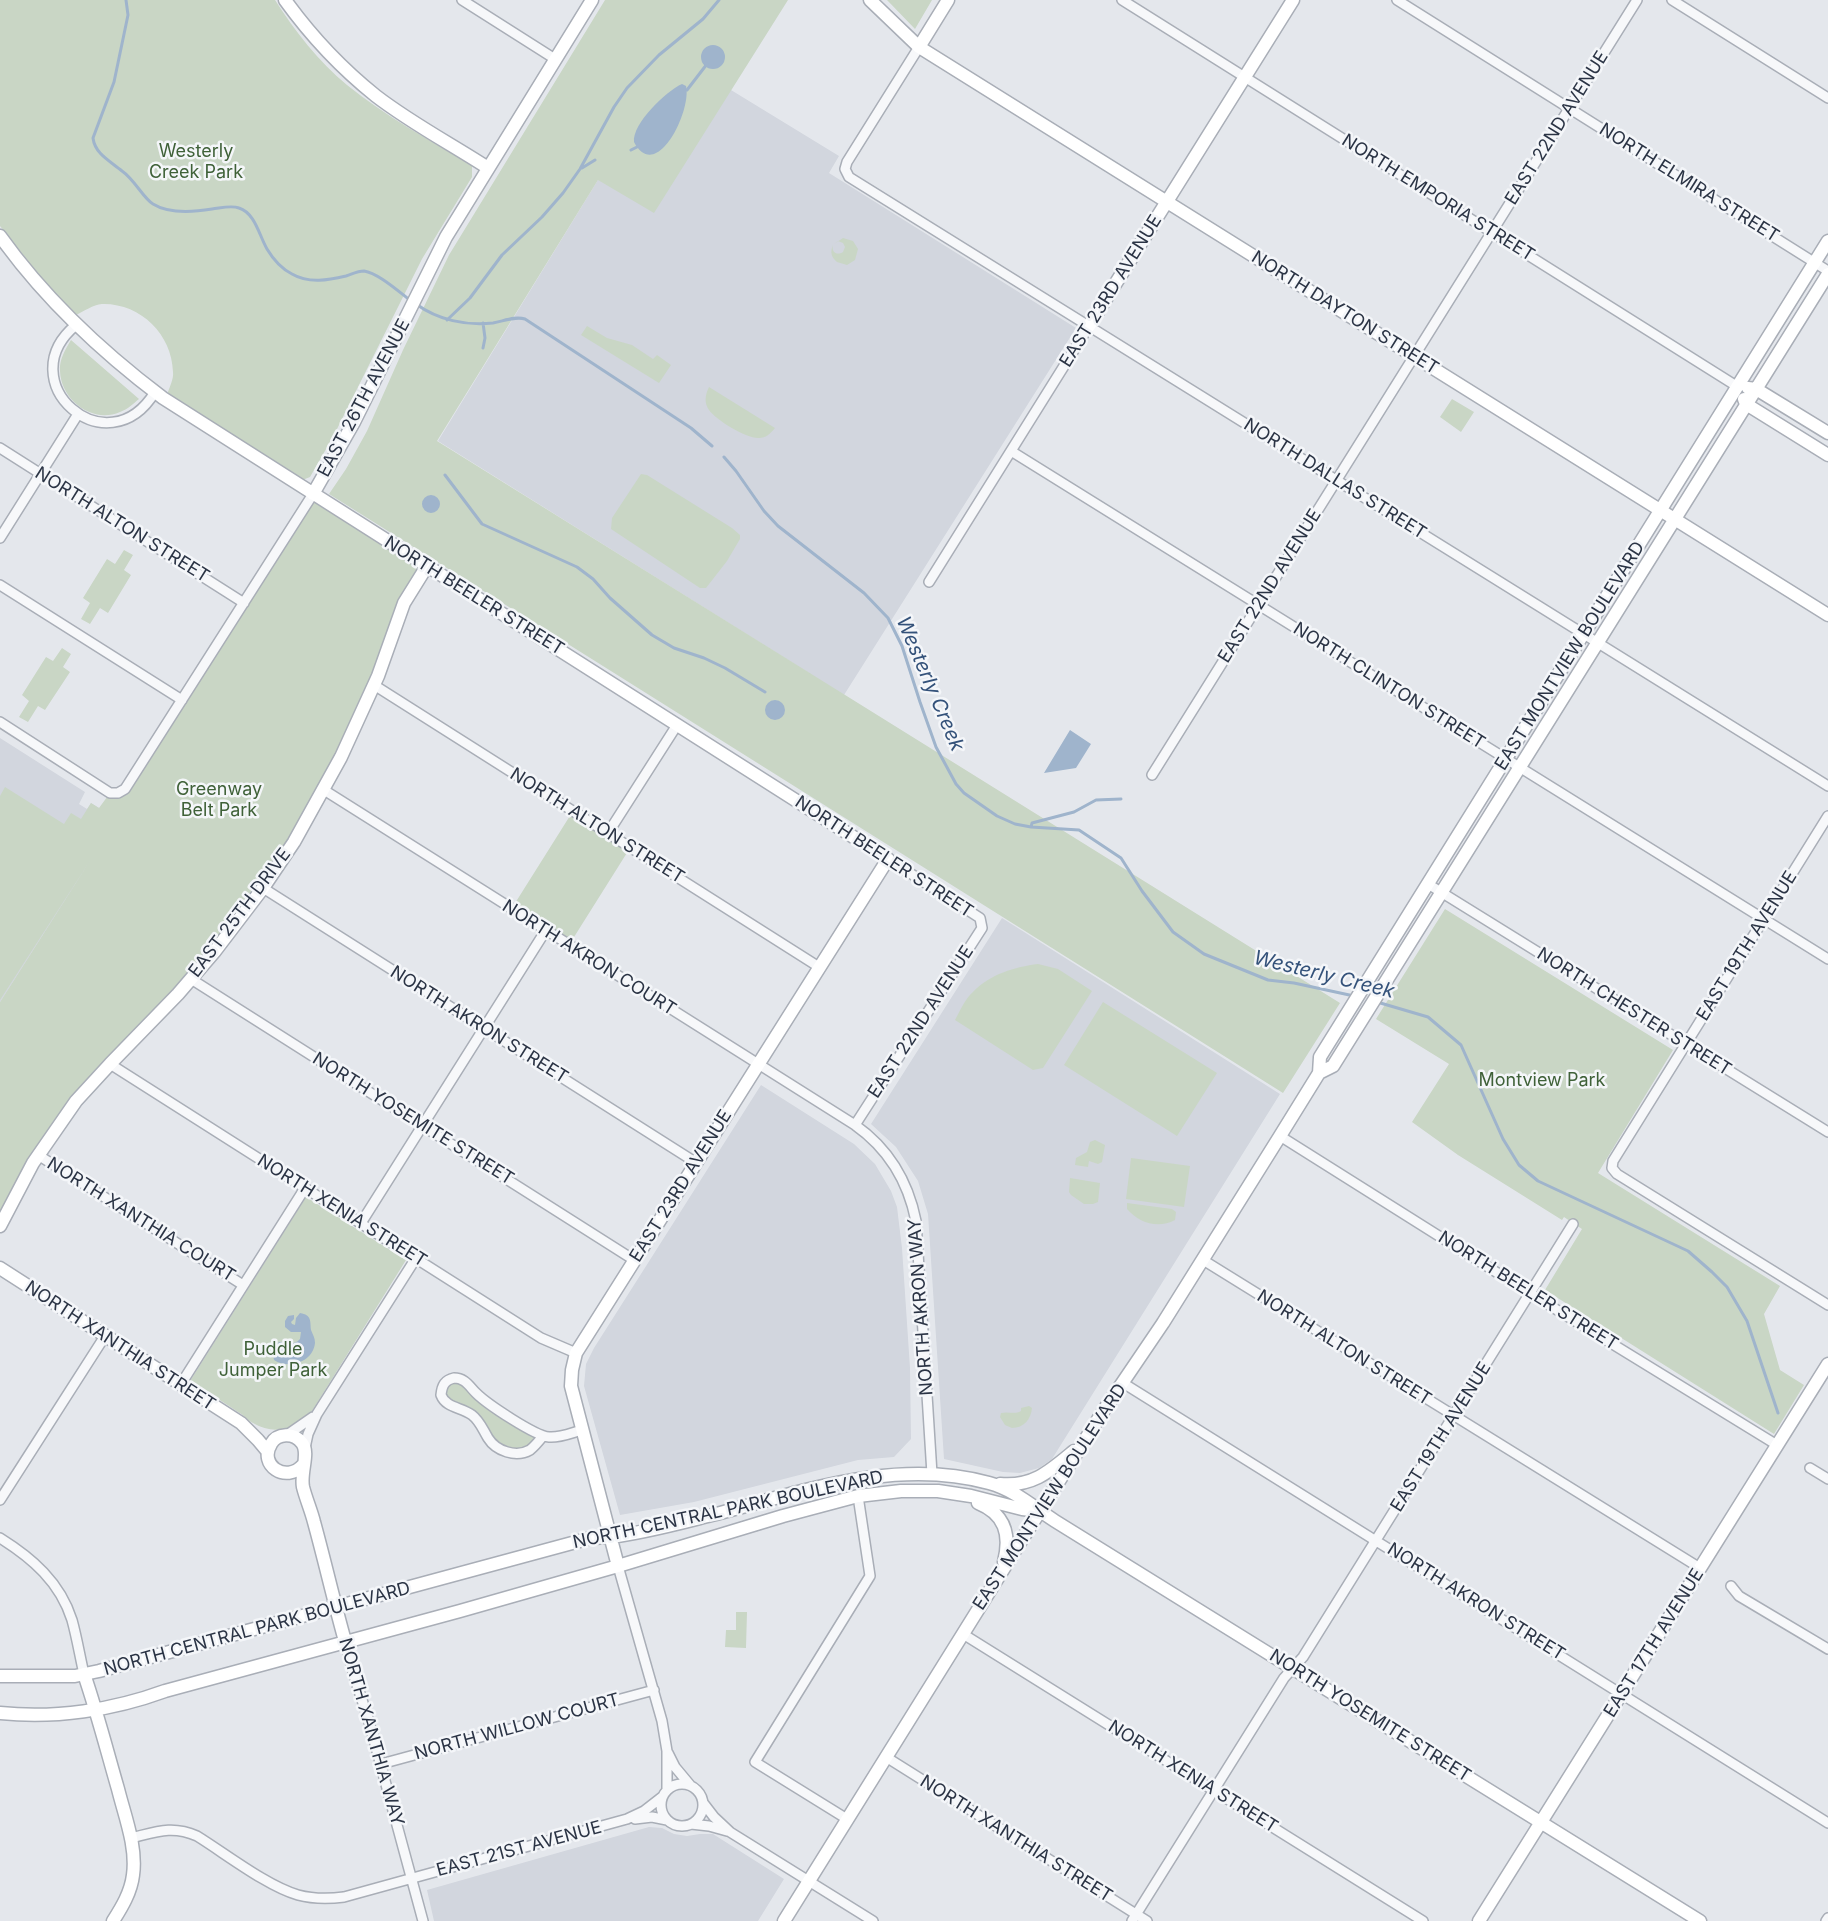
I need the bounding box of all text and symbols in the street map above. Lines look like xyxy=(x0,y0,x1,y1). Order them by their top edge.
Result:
street label: EAST 22ND AVENUE xyxy=(1501,47,1613,209)
street label: NORTH ELMIRA STREET xyxy=(1595,119,1783,247)
street label: NORTH EMPORIA STREET xyxy=(1338,130,1538,266)
park label: Westerly Creek Park xyxy=(149,141,243,184)
street label: EAST 23RD AVENUE xyxy=(1055,211,1167,371)
street label: NORTH DAYTON STREET xyxy=(1247,246,1443,380)
street label: EAST 26TH AVENUE xyxy=(313,315,415,481)
street label: NORTH DALLAS STREET xyxy=(1240,414,1430,544)
street label: NORTH ALTON STREET xyxy=(31,463,213,587)
street label: EAST 22ND AVENUE xyxy=(1214,505,1326,667)
street label: NORTH BEELER STREET xyxy=(380,532,568,660)
street label: EAST MONTVIEW BOULEVARD xyxy=(1490,538,1650,774)
water label: Westerly Creek xyxy=(891,613,969,755)
street label: NORTH CLINTON STREET xyxy=(1289,618,1489,754)
street label: NORTH ALTON STREET xyxy=(506,764,688,888)
park label: Greenway Belt Park xyxy=(176,779,262,822)
street label: NORTH BEELER STREET xyxy=(791,791,977,923)
street label: EAST 25TH DRIVE xyxy=(184,844,296,982)
street label: EAST 19TH AVENUE xyxy=(1692,867,1802,1025)
street label: NORTH AKRON COURT xyxy=(498,896,680,1020)
street label: EAST 22ND AVENUE xyxy=(864,942,978,1102)
street label: NORTH CHESTER STREET xyxy=(1533,943,1735,1081)
water label: Westerly Creek xyxy=(1251,946,1397,1004)
street label: NORTH AKRON STREET xyxy=(386,961,572,1089)
street label: NORTH YOSEMITE STREET xyxy=(308,1048,518,1190)
park label: Montview Park xyxy=(1479,1070,1605,1092)
street label: EAST 23RD AVENUE xyxy=(625,1106,737,1266)
street label: NORTH XENIA STREET xyxy=(253,1150,431,1272)
street label: NORTH XANTHIA COURT xyxy=(43,1153,239,1287)
street label: NORTH AKRON WAY xyxy=(904,1218,938,1396)
street label: NORTH BEELER STREET xyxy=(1434,1227,1622,1355)
street label: NORTH XANTHIA STREET xyxy=(21,1276,219,1416)
street label: NORTH ALTON STREET xyxy=(1253,1286,1435,1410)
park label: Puddle Jumper Park xyxy=(219,1339,327,1382)
street label: EAST 19TH AVENUE xyxy=(1386,1358,1496,1516)
street label: EAST MONTVIEW BOULEVARD xyxy=(969,1380,1131,1614)
street label: NORTH CENTRAL PARK BOULEVARD xyxy=(571,1467,885,1553)
street label: NORTH AKRON STREET xyxy=(1383,1538,1569,1666)
street label: EAST 17TH AVENUE xyxy=(1599,1565,1709,1721)
street label: NORTH CENTRAL PARK BOULEVARD xyxy=(101,1578,413,1680)
street label: NORTH XANTHIA WAY xyxy=(334,1636,408,1828)
street label: NORTH YOSEMITE STREET xyxy=(1265,1645,1475,1787)
street label: NORTH WILLOW COURT xyxy=(412,1689,622,1765)
street label: NORTH XENIA STREET xyxy=(1104,1716,1282,1838)
street label: NORTH XANTHIA STREET xyxy=(916,1771,1116,1907)
street label: EAST 21ST AVENUE xyxy=(434,1817,604,1881)

